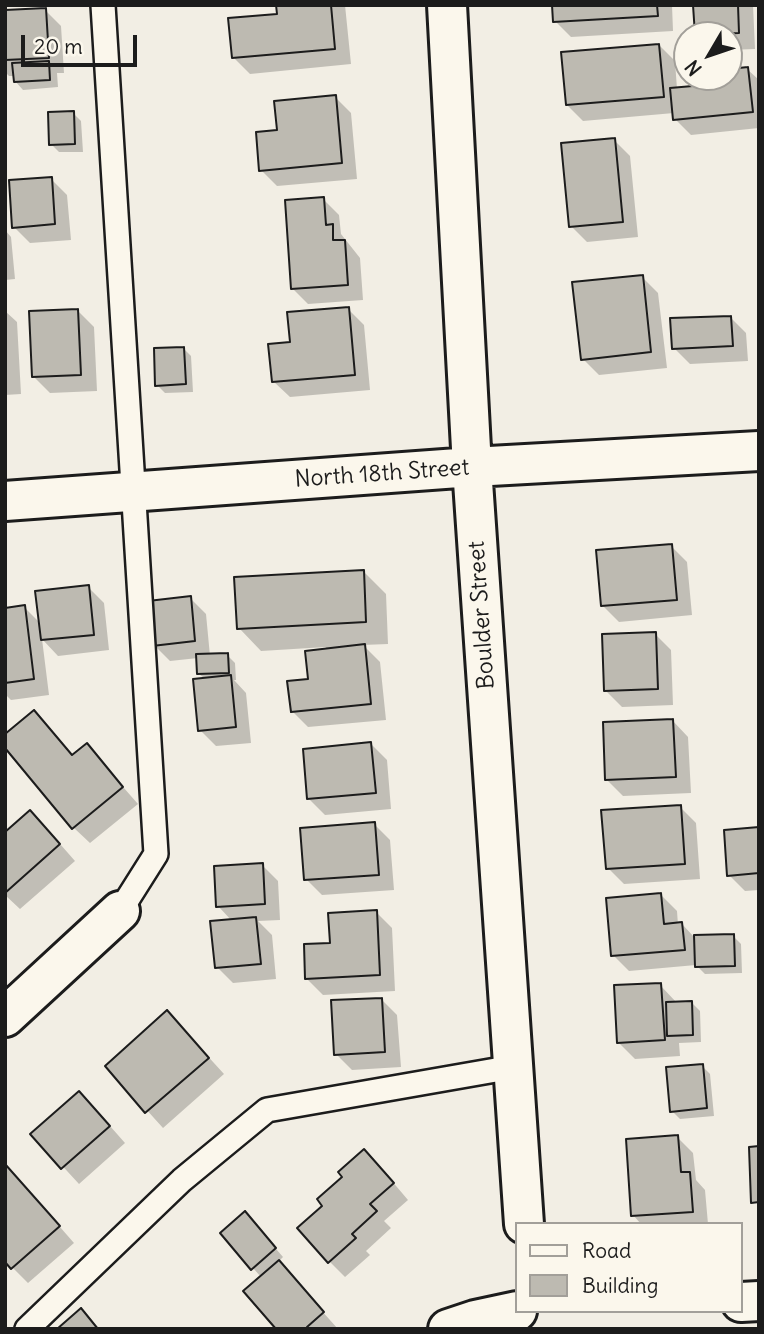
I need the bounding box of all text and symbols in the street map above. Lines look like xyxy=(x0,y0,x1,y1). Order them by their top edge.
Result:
scale bar xyxy=(24,21,140,65)
north arrow xyxy=(673,21,743,91)
text: 20 m xyxy=(34,33,83,60)
text: N xyxy=(680,55,707,81)
street label: North 18th Street xyxy=(294,454,470,494)
street label: Boulder Street xyxy=(463,540,501,690)
legend xyxy=(516,1222,743,1313)
text: Road xyxy=(582,1237,631,1264)
text: Building xyxy=(582,1272,658,1299)

